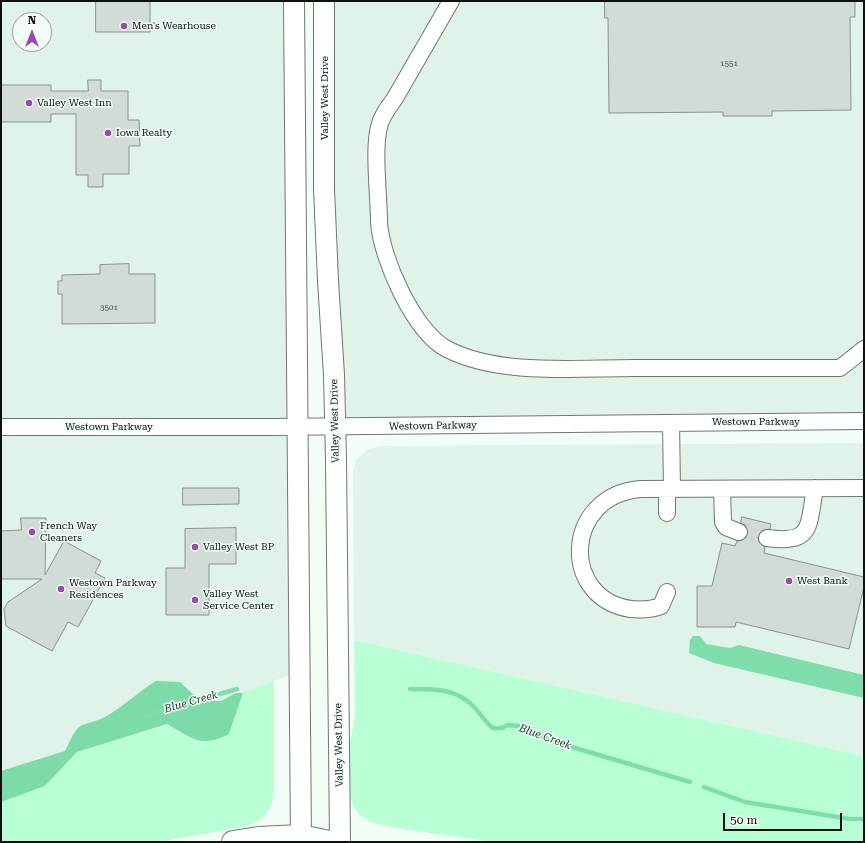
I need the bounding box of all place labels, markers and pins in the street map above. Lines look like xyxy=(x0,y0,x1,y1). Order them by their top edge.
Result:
place label: Men's Wearhouse xyxy=(132,20,216,32)
marker: Men's Wearhouse xyxy=(119,21,129,31)
place label: Valley West Inn xyxy=(37,97,112,109)
marker: Valley West Inn xyxy=(24,98,34,108)
place label: Iowa Realty xyxy=(116,127,172,139)
marker: Iowa Realty xyxy=(103,128,113,138)
place label: French Way Cleaners xyxy=(40,520,97,544)
marker: French Way Cleaners xyxy=(27,527,37,537)
place label: Valley West BP xyxy=(203,541,274,553)
marker: Valley West BP xyxy=(190,542,200,552)
place label: West Bank xyxy=(797,575,848,587)
marker: West Bank xyxy=(784,576,794,586)
place label: Westown Parkway Residences xyxy=(69,577,157,600)
marker: Westown Parkway Residences xyxy=(56,584,66,594)
place label: Valley West Service Center xyxy=(203,588,274,612)
marker: Valley West Service Center xyxy=(190,595,200,605)

